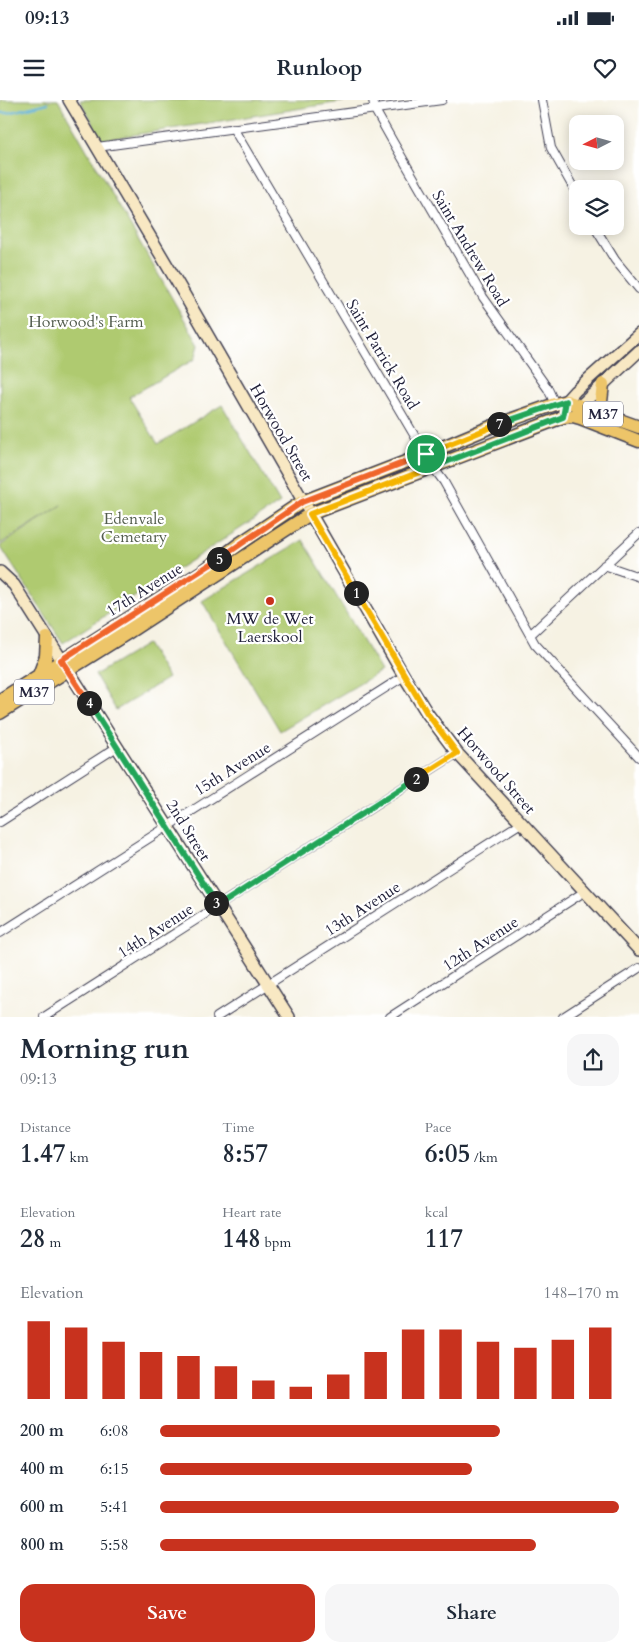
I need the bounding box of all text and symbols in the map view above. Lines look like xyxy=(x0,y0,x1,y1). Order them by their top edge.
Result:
text: 09:13 xyxy=(25,5,69,31)
text: Runloop xyxy=(276,53,363,83)
icon: menu xyxy=(20,54,48,82)
icon: heart xyxy=(591,54,619,82)
north arrow xyxy=(569,115,624,170)
map controls xyxy=(569,115,624,235)
button: layers xyxy=(569,180,624,235)
street label: Saint Andrew Road xyxy=(427,186,514,311)
street label: Saint Patrick Road xyxy=(341,295,424,414)
park label: Horwood's Farm xyxy=(28,311,144,333)
street label: Horwood Street xyxy=(244,380,318,485)
road number: M37 xyxy=(583,402,623,426)
pin: 7 xyxy=(486,412,512,436)
text: 7 xyxy=(496,415,503,434)
pin xyxy=(405,433,447,475)
icon: arrive xyxy=(412,440,440,468)
park label: Edenvale Cemetary xyxy=(101,508,168,548)
pin: 5 xyxy=(206,546,232,572)
text: 5 xyxy=(216,550,223,569)
street label: 17th Avenue xyxy=(102,558,187,622)
pin: 1 xyxy=(344,580,368,606)
text: 1 xyxy=(353,584,360,603)
marker: MW de Wet Laerskool xyxy=(264,595,276,607)
place label: MW de Wet Laerskool xyxy=(226,608,314,648)
road number: M37 xyxy=(14,680,54,704)
pin: 4 xyxy=(76,690,102,716)
text: 4 xyxy=(86,694,93,713)
street label: Horwood Street xyxy=(452,722,540,819)
street label: 15th Avenue xyxy=(190,737,275,801)
pin: 2 xyxy=(404,766,428,792)
text: 2 xyxy=(413,770,420,789)
street label: 2nd Street xyxy=(161,796,216,865)
street label: 13th Avenue xyxy=(320,876,405,942)
pin: 3 xyxy=(204,890,228,916)
text: 3 xyxy=(213,894,220,913)
street label: 14th Avenue xyxy=(113,898,198,964)
street label: 12th Avenue xyxy=(438,911,523,977)
text: Morning run xyxy=(20,1030,189,1068)
button: share xyxy=(567,1034,619,1086)
text: 09:13 xyxy=(20,1068,57,1090)
text: Distance xyxy=(20,1118,71,1137)
text: Time xyxy=(222,1118,255,1137)
text: Pace xyxy=(425,1118,452,1137)
text: 1.47 xyxy=(20,1137,66,1171)
text: 8:57 xyxy=(222,1137,268,1171)
text: 6:05 xyxy=(425,1137,470,1171)
text: km xyxy=(66,1148,89,1167)
text: /km xyxy=(470,1148,498,1167)
text: Elevation xyxy=(20,1203,76,1222)
text: Heart rate xyxy=(222,1203,282,1222)
text: kcal xyxy=(425,1203,448,1222)
text: 28 xyxy=(20,1222,46,1256)
text: 148 xyxy=(222,1222,261,1256)
text: 117 xyxy=(425,1222,463,1256)
text: m xyxy=(46,1233,61,1252)
text: bpm xyxy=(261,1233,291,1252)
text: Elevation xyxy=(20,1282,84,1304)
text: 148–170 m xyxy=(543,1282,619,1304)
text: 200 m xyxy=(20,1420,64,1442)
text: 6:08 xyxy=(100,1420,129,1442)
text: 400 m xyxy=(20,1458,64,1480)
text: 6:15 xyxy=(100,1458,129,1480)
text: 600 m xyxy=(20,1496,64,1518)
text: 5:41 xyxy=(100,1496,129,1518)
text: 800 m xyxy=(20,1534,64,1556)
text: 5:58 xyxy=(100,1534,129,1556)
button: Save xyxy=(20,1584,315,1642)
button: Share xyxy=(325,1584,619,1642)

